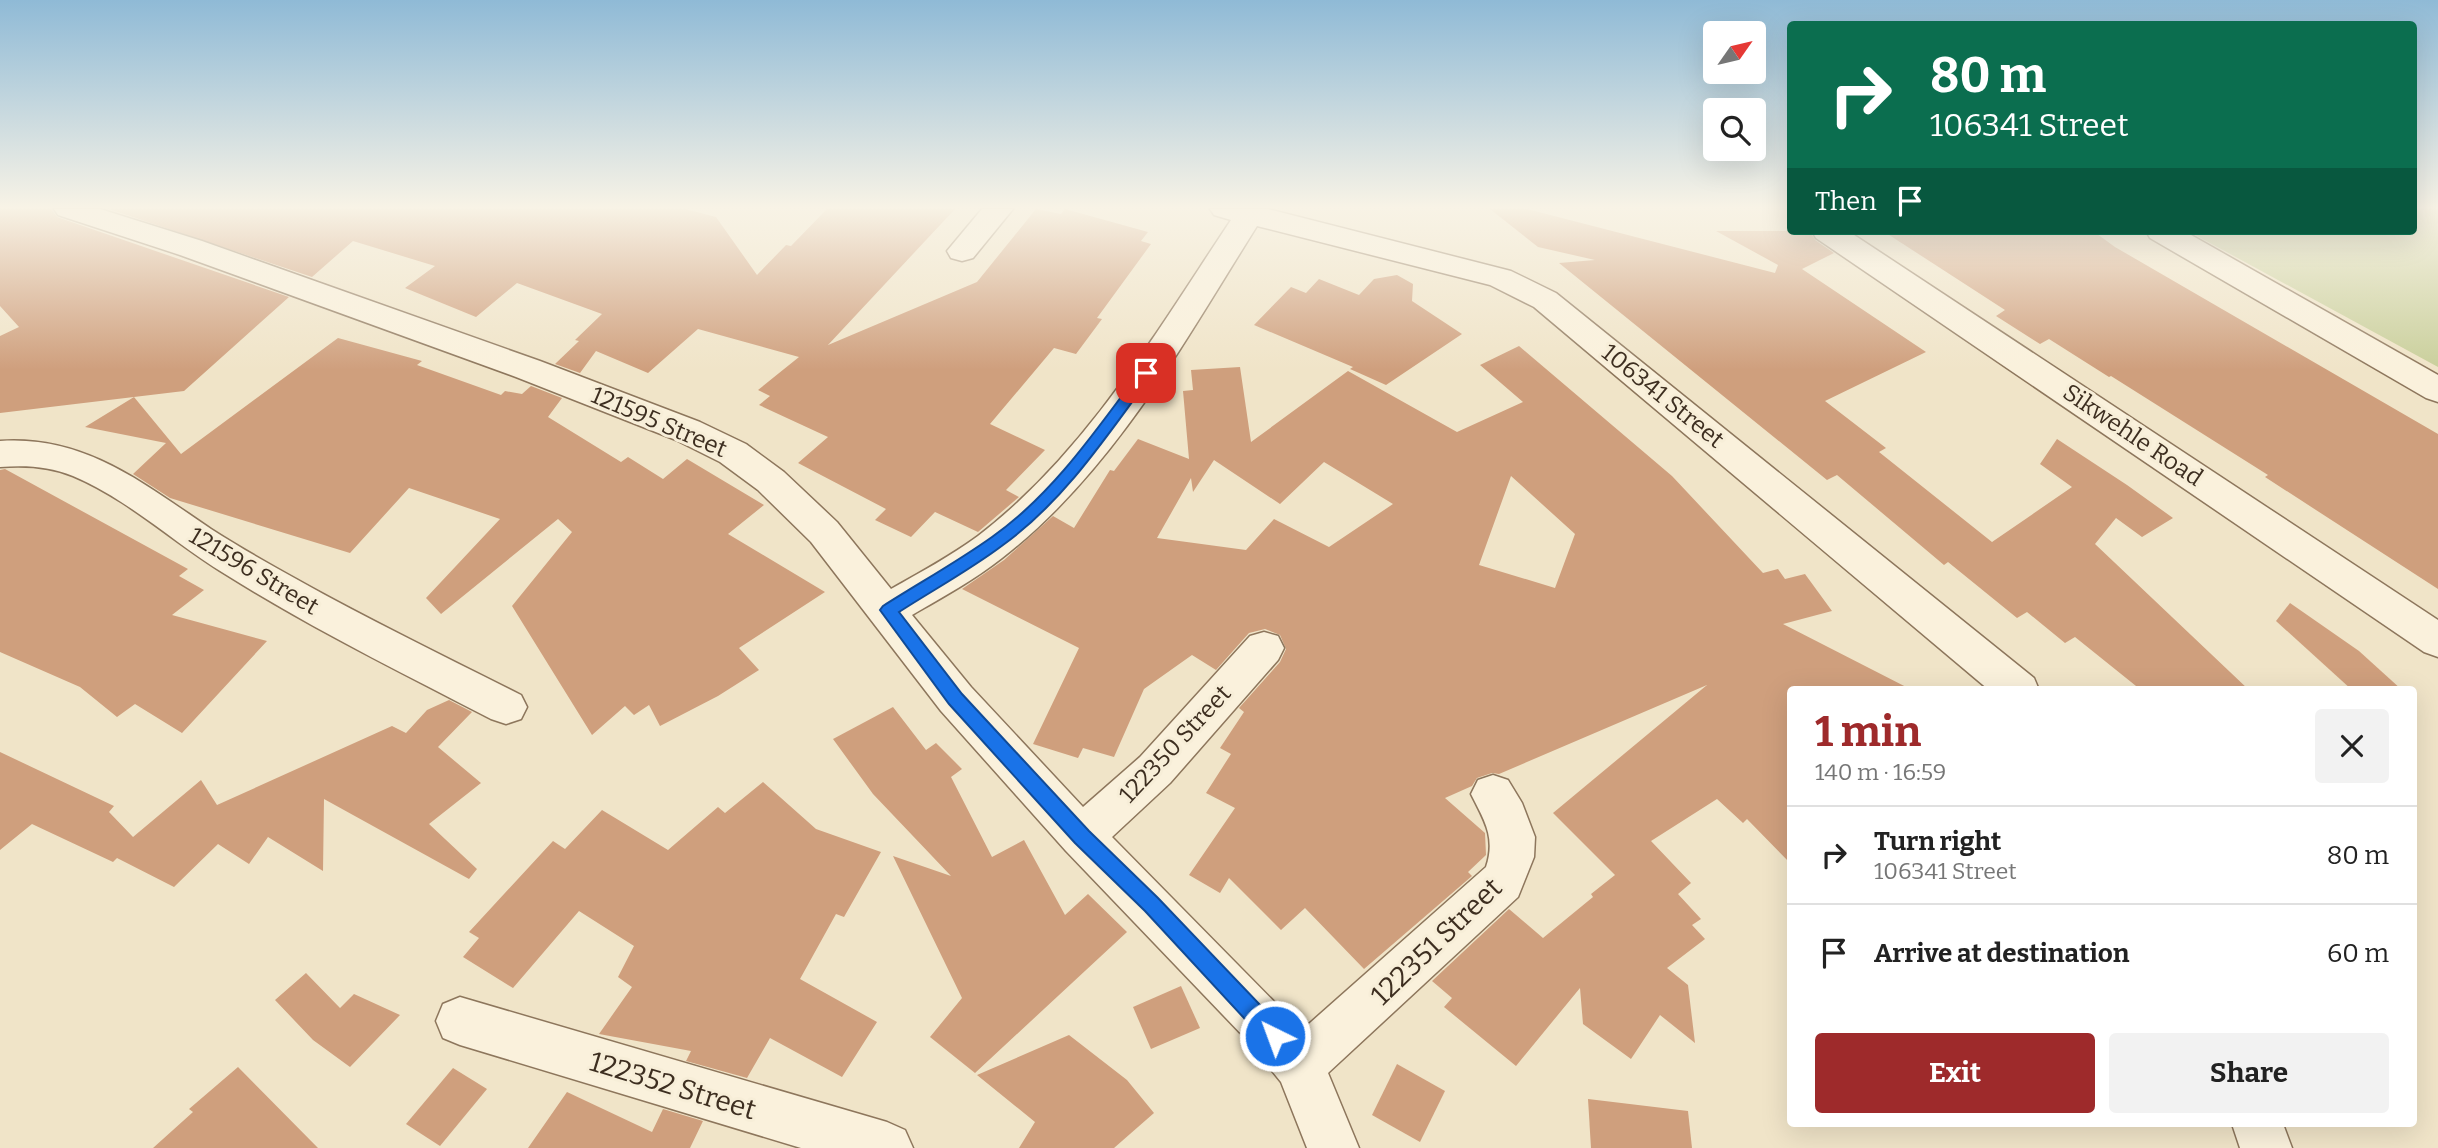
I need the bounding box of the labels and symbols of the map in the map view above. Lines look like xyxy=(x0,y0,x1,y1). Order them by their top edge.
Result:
north arrow xyxy=(1703,21,1766,84)
street label: 106341 Street xyxy=(1596,338,1730,454)
pin xyxy=(1116,343,1176,403)
street label: Sikwehle Road xyxy=(2058,378,2208,492)
street label: 121595 Street xyxy=(587,381,731,463)
street label: 121596 Street xyxy=(184,521,324,621)
street label: 122350 Street xyxy=(1114,679,1237,809)
street label: 122351 Street xyxy=(1364,871,1508,1012)
position arrow xyxy=(1238,999,1312,1073)
street label: 122352 Street xyxy=(586,1045,760,1126)

